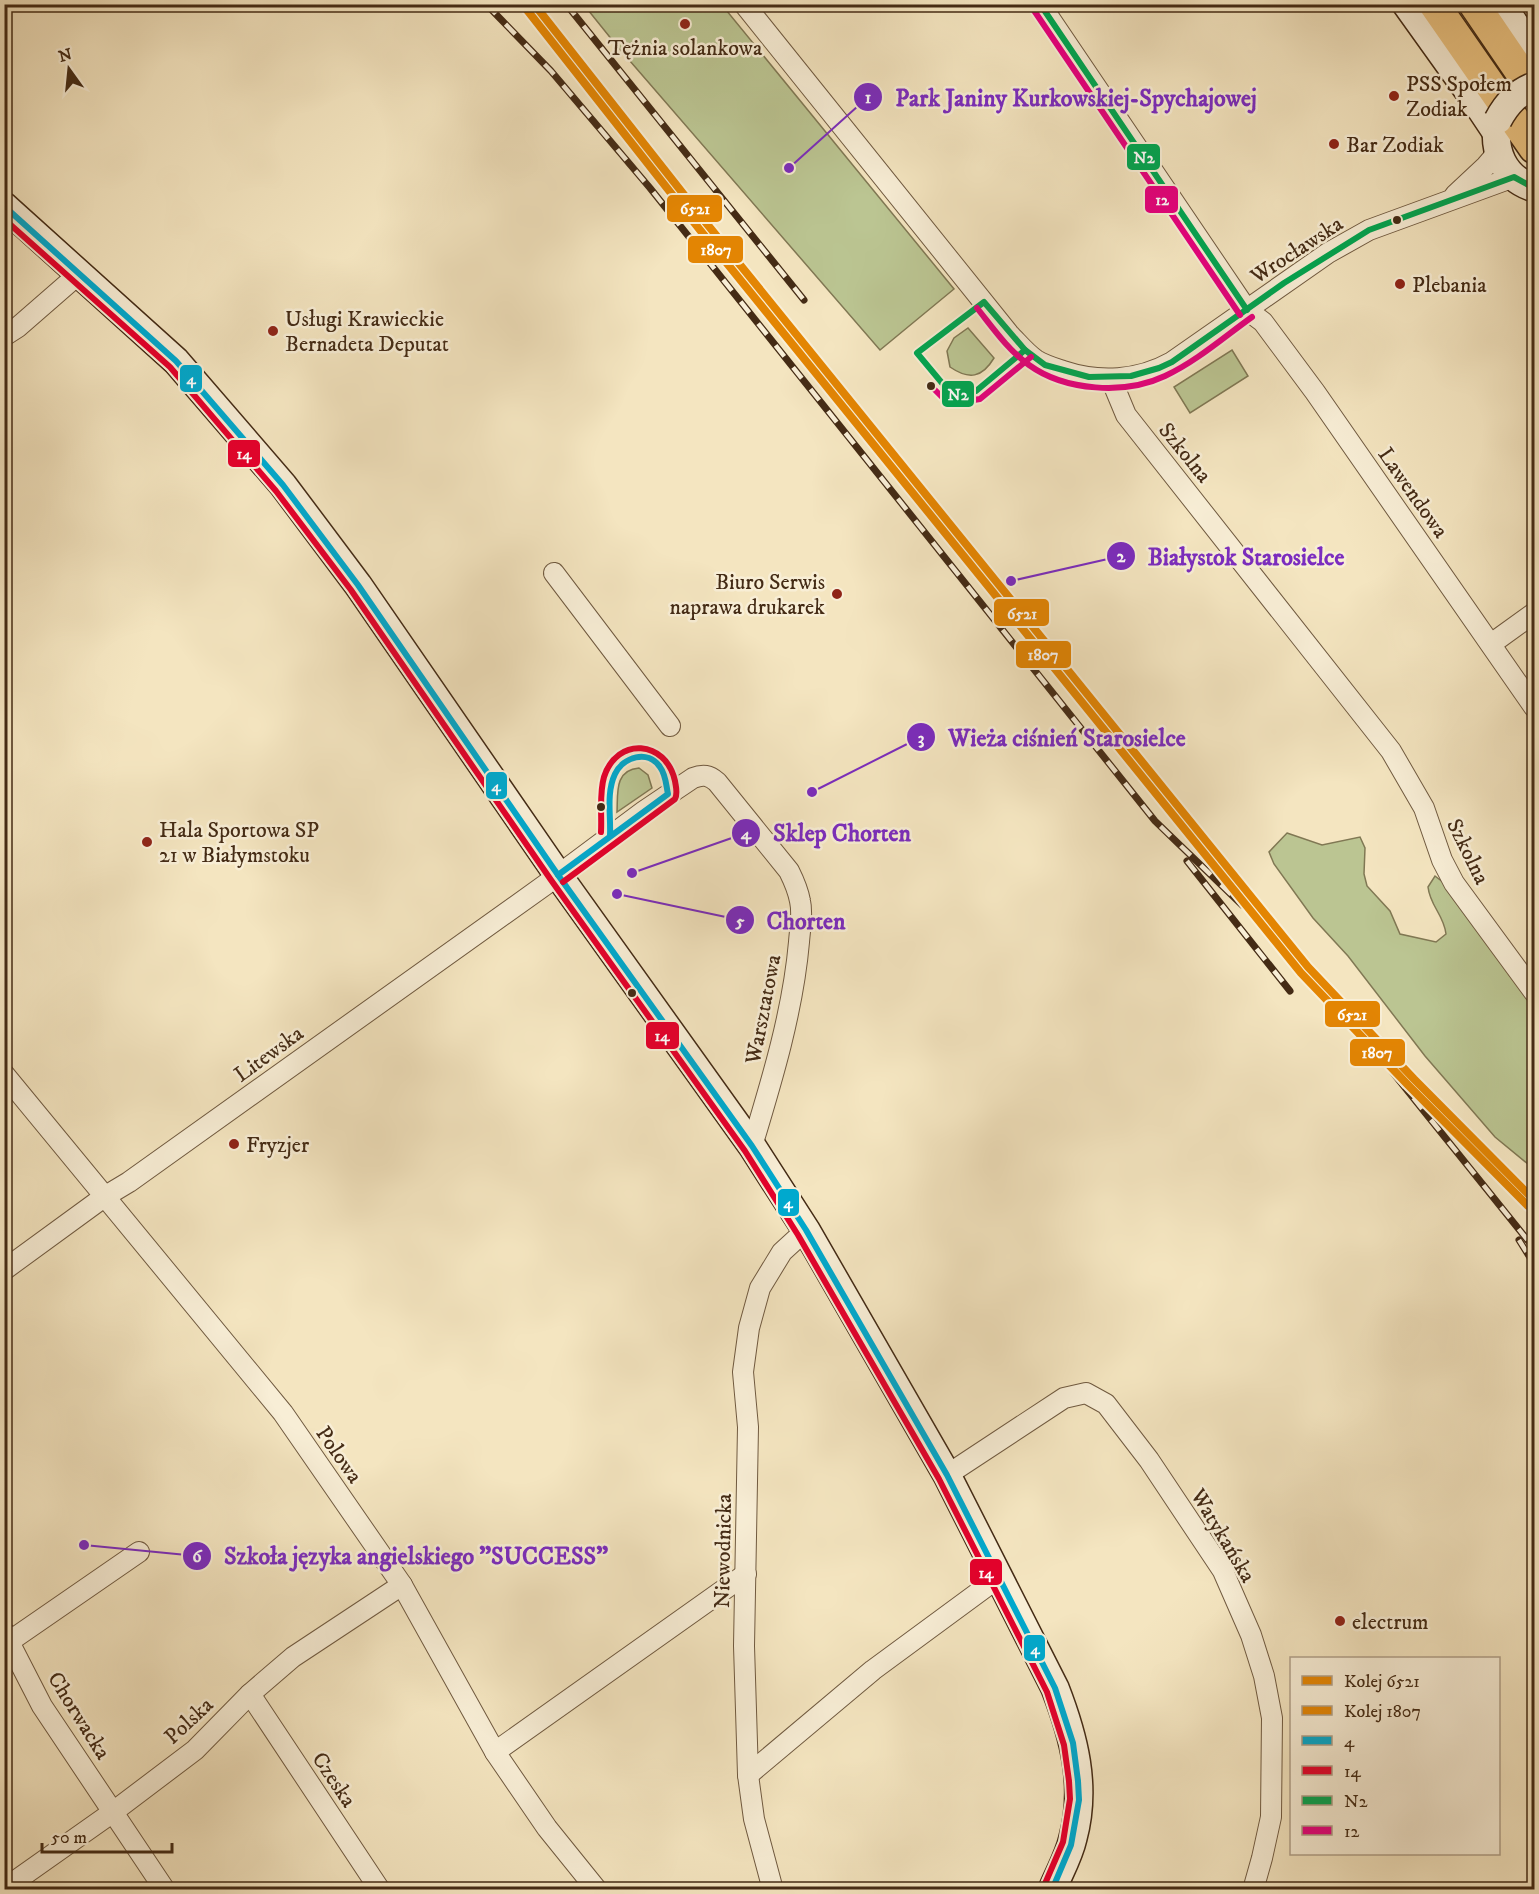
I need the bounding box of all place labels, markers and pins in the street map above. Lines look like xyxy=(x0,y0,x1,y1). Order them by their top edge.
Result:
marker: Tężnia solankowa xyxy=(678,17,692,31)
place label: Tężnia solankowa xyxy=(608,35,763,62)
place label: PSS Społem Zodiak xyxy=(1406,71,1512,123)
callout: Park Janiny Kurkowskiej-Spychajowej xyxy=(853,76,1269,118)
marker: PSS Społem Zodiak xyxy=(1387,89,1401,103)
place label: Bar Zodiak xyxy=(1346,132,1444,159)
marker: Bar Zodiak xyxy=(1327,137,1341,151)
unlabelled marker xyxy=(1391,214,1403,226)
place label: Plebania xyxy=(1412,272,1487,299)
marker: Plebania xyxy=(1393,277,1407,291)
place label: Usługi Krawieckie Bernadeta Deputat xyxy=(285,306,449,358)
marker: Usługi Krawieckie Bernadeta Deputat xyxy=(266,324,280,338)
unlabelled marker xyxy=(925,380,937,392)
callout: Białystok Starosielce xyxy=(1106,535,1357,577)
place label: Biuro Serwis naprawa drukarek xyxy=(669,569,825,621)
marker: Biuro Serwis naprawa drukarek xyxy=(830,587,844,601)
callout: Wieża ciśnień Starosielce xyxy=(906,716,1197,758)
unlabelled marker xyxy=(595,801,607,813)
callout: Sklep Chorten xyxy=(731,812,923,854)
place label: Hala Sportowa SP 21 w Białymstoku xyxy=(159,817,319,869)
marker: Hala Sportowa SP 21 w Białymstoku xyxy=(140,835,154,849)
callout: Chorten xyxy=(725,899,858,941)
unlabelled marker xyxy=(626,987,638,999)
place label: Fryzjer xyxy=(246,1132,310,1159)
marker: Fryzjer xyxy=(227,1137,241,1151)
callout: Szkoła języka angielskiego "SUCCESS" xyxy=(182,1535,620,1577)
place label: electrum xyxy=(1352,1609,1429,1636)
marker: electrum xyxy=(1333,1614,1347,1628)

